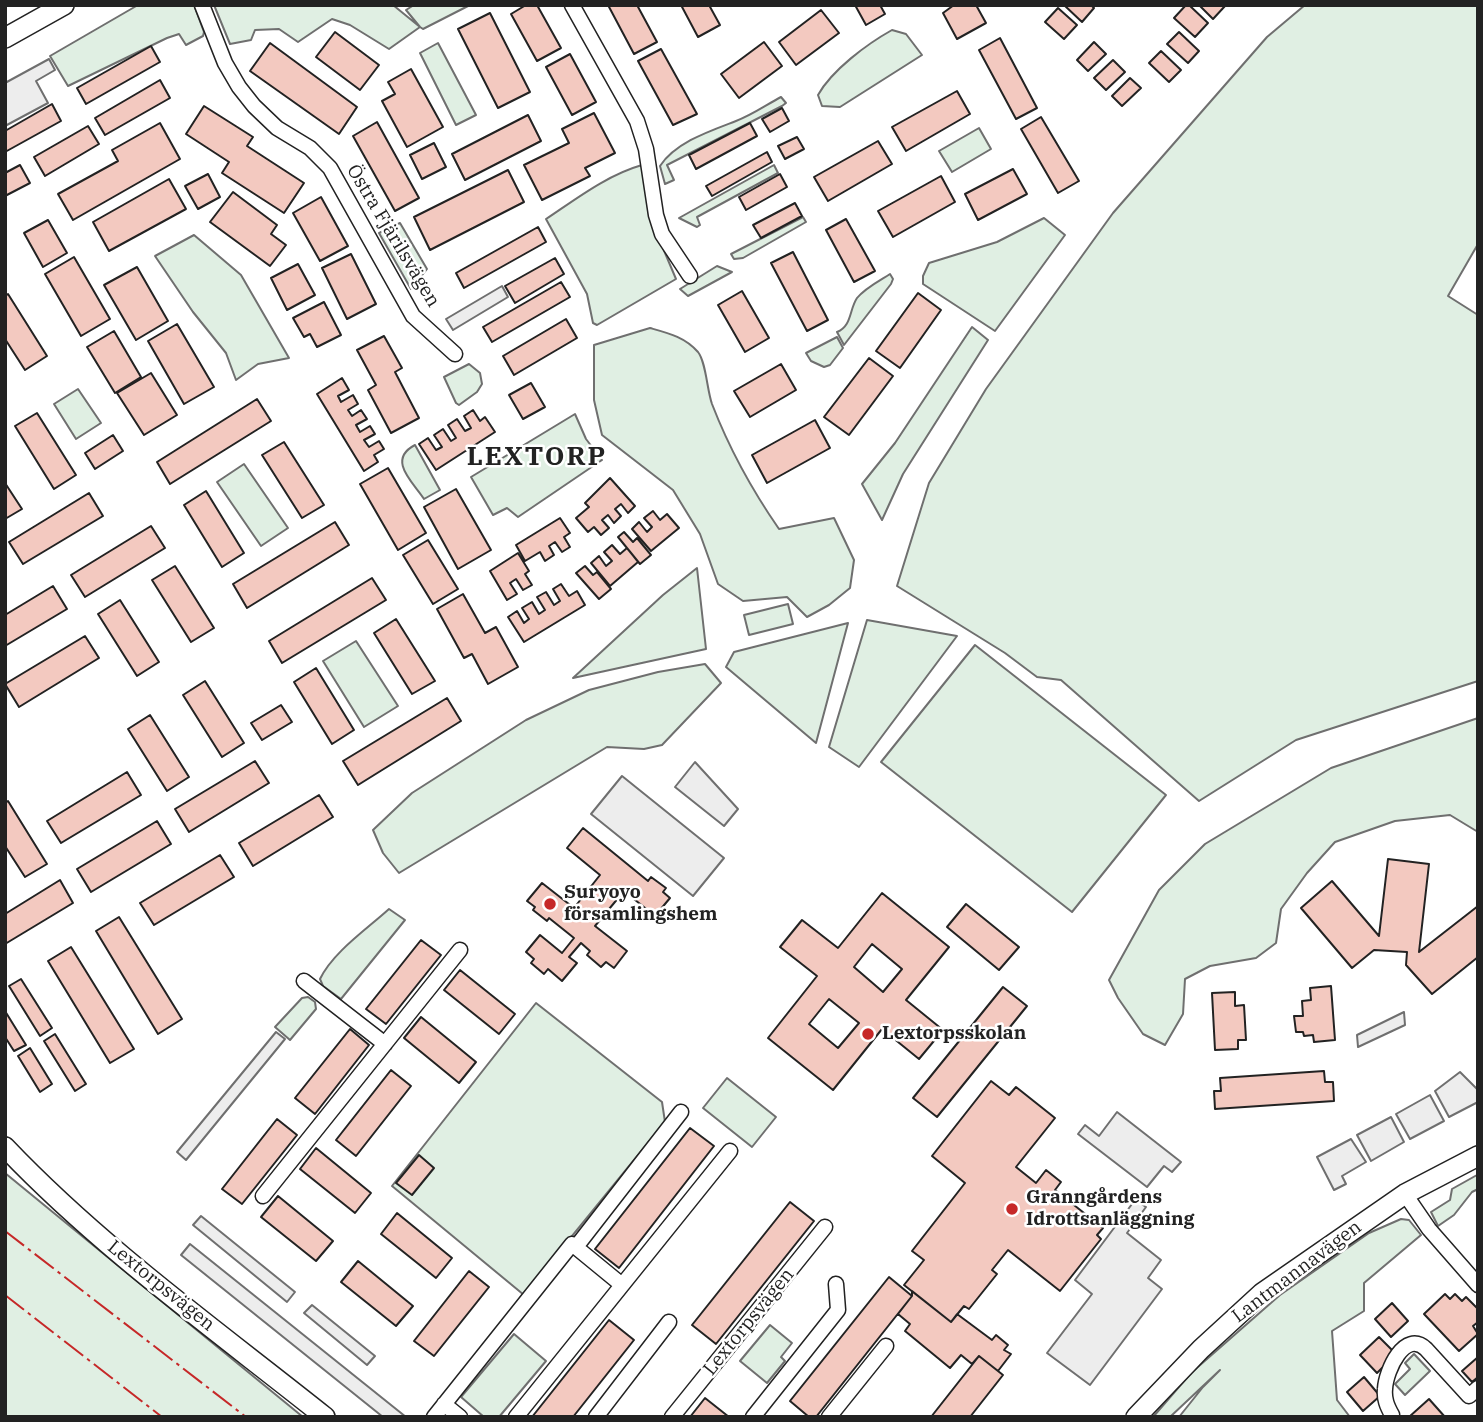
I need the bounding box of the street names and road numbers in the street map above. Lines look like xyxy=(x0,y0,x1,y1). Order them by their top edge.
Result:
street label: Östra Fjärilsvägen xyxy=(341,161,445,311)
street label: Lantmannavägen xyxy=(1228,1216,1366,1328)
street label: Lextorpsvägen xyxy=(103,1236,219,1336)
street label: Lextorpsvägen xyxy=(699,1264,799,1380)

